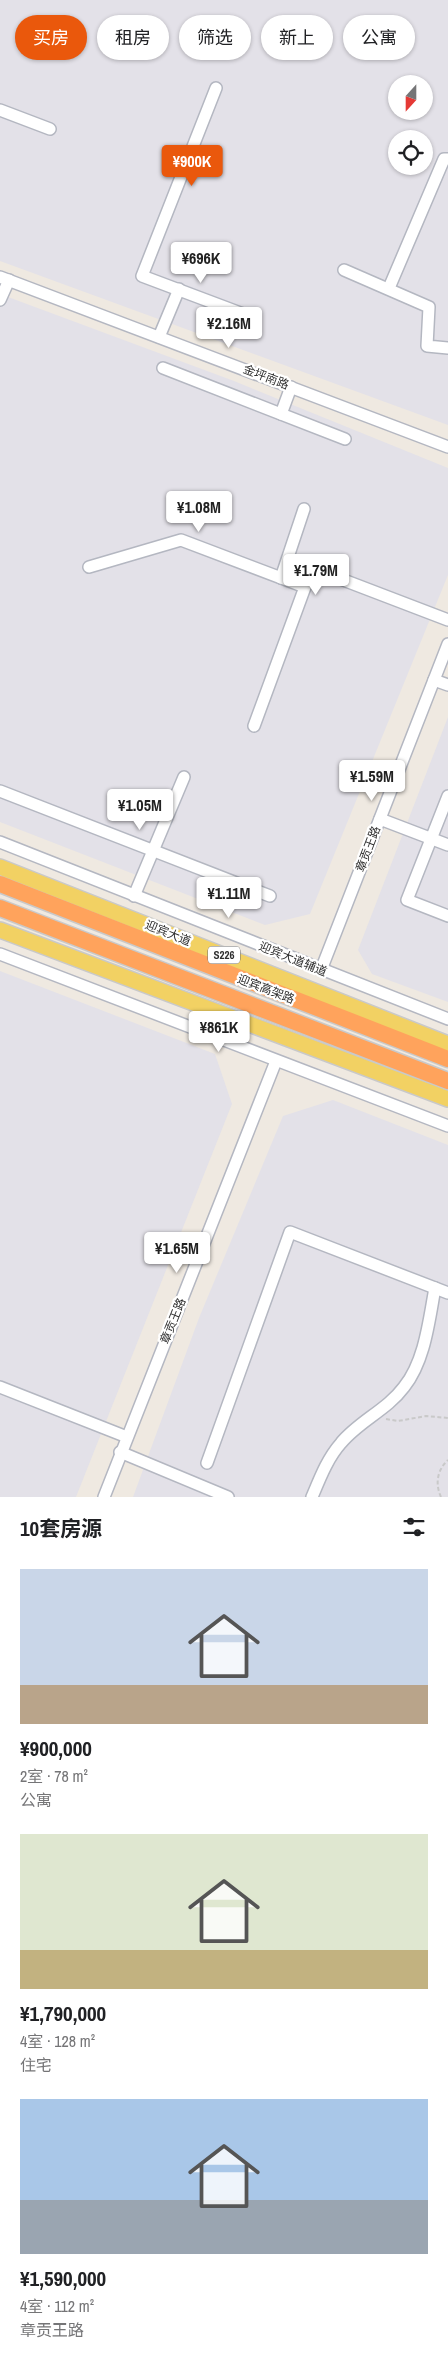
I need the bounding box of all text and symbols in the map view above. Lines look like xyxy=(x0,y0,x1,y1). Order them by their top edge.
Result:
chip: 买房 xyxy=(15,15,87,60)
chip: 租房 xyxy=(97,15,169,60)
chip: 筛选 xyxy=(179,15,251,60)
chip: 新上 xyxy=(261,15,333,60)
chip: 公寓 xyxy=(343,15,415,60)
north arrow xyxy=(388,75,432,120)
map controls xyxy=(388,75,433,175)
button: locate xyxy=(388,130,433,175)
pin: ¥900K xyxy=(157,144,227,187)
text: ¥900K xyxy=(173,150,211,172)
pin: ¥696K xyxy=(166,242,236,284)
text: ¥696K xyxy=(182,247,220,269)
pin: ¥2.16M xyxy=(188,306,270,349)
text: ¥2.16M xyxy=(207,312,251,334)
street label: 金坪南路 xyxy=(241,361,291,393)
pin: ¥1.08M xyxy=(158,490,240,533)
text: ¥1.08M xyxy=(177,496,221,518)
pin: ¥1.79M xyxy=(275,554,357,596)
text: ¥1.79M xyxy=(294,559,338,581)
pin: ¥1.59M xyxy=(331,760,413,802)
text: ¥1.59M xyxy=(350,765,394,787)
pin: ¥1.05M xyxy=(99,788,181,831)
text: ¥1.05M xyxy=(118,794,162,816)
street label: 章贡王路 xyxy=(352,824,384,874)
pin: ¥1.11M xyxy=(188,876,270,919)
text: ¥1.11M xyxy=(207,882,251,904)
street label: 迎宾大道 xyxy=(143,917,193,949)
street label: 迎宾大道辅道 xyxy=(257,938,329,980)
road number: S226 xyxy=(208,946,240,964)
street label: 迎宾高架路 xyxy=(235,971,297,1007)
pin: ¥861K xyxy=(184,1010,254,1053)
text: ¥861K xyxy=(200,1016,238,1038)
pin: ¥1.65M xyxy=(136,1232,218,1274)
text: ¥1.65M xyxy=(155,1237,199,1259)
street label: 章贡王路 xyxy=(157,1296,189,1346)
icon: filters xyxy=(400,1513,428,1541)
text: 10套房源 xyxy=(20,1514,102,1543)
icon: home xyxy=(179,1601,269,1691)
text: ¥900,000 xyxy=(20,1734,92,1763)
text: 2室 · 78 m² xyxy=(20,1765,88,1787)
text: 公寓 xyxy=(20,1789,52,1811)
icon: home xyxy=(179,1866,269,1956)
text: ¥1,790,000 xyxy=(20,1999,106,2028)
text: 4室 · 128 m² xyxy=(20,2030,95,2052)
text: 住宅 xyxy=(20,2054,52,2076)
icon: home xyxy=(179,2131,269,2221)
text: ¥1,590,000 xyxy=(20,2264,106,2293)
text: 4室 · 112 m² xyxy=(20,2295,94,2317)
text: 章贡王路 xyxy=(20,2319,84,2341)

